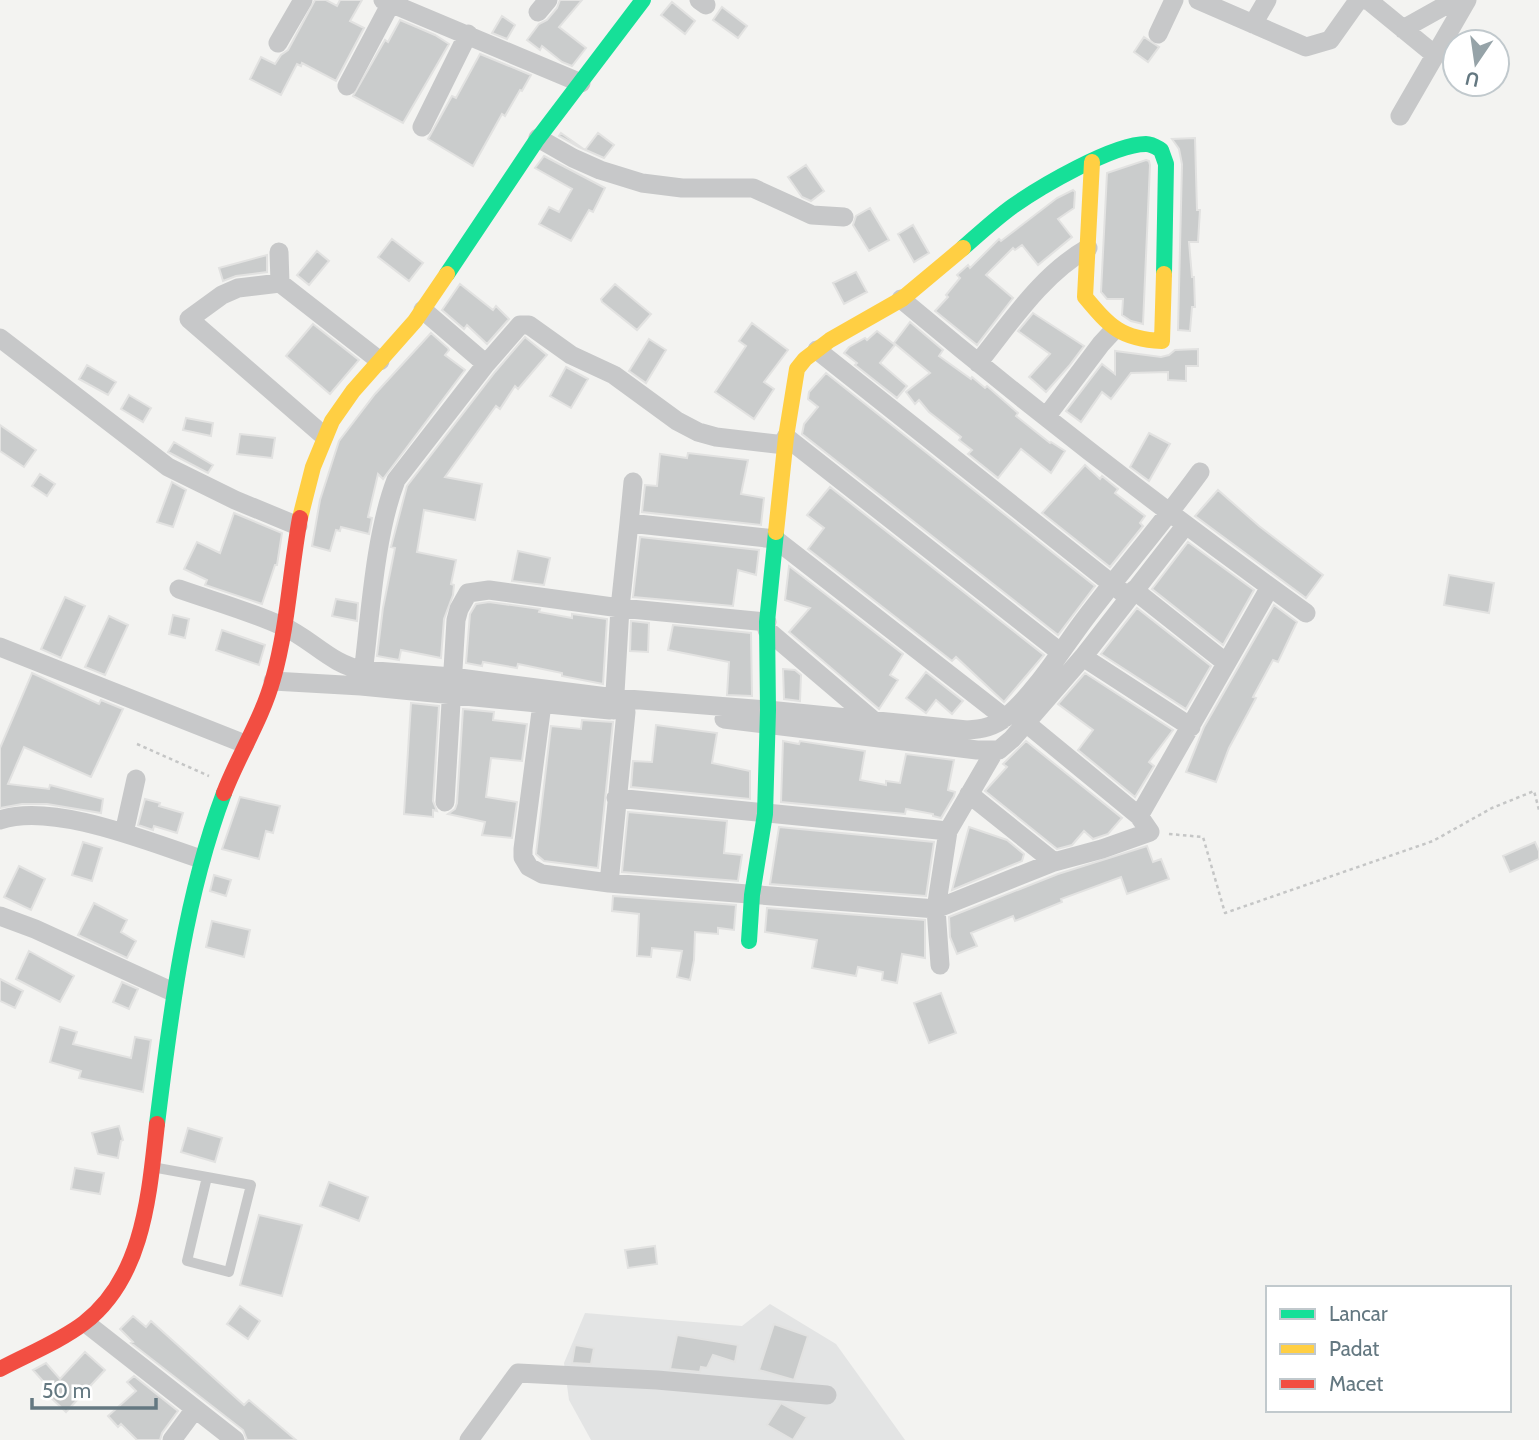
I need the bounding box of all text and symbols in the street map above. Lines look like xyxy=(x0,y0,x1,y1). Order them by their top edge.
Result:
north arrow xyxy=(1441,28,1511,98)
text: U xyxy=(1463,66,1482,92)
legend xyxy=(1266,1286,1511,1412)
text: Lancar xyxy=(1329,1301,1388,1326)
text: Padat xyxy=(1329,1336,1379,1361)
scale bar xyxy=(32,1366,156,1410)
text: Macet xyxy=(1329,1371,1383,1396)
text: 50 m xyxy=(42,1378,91,1403)

